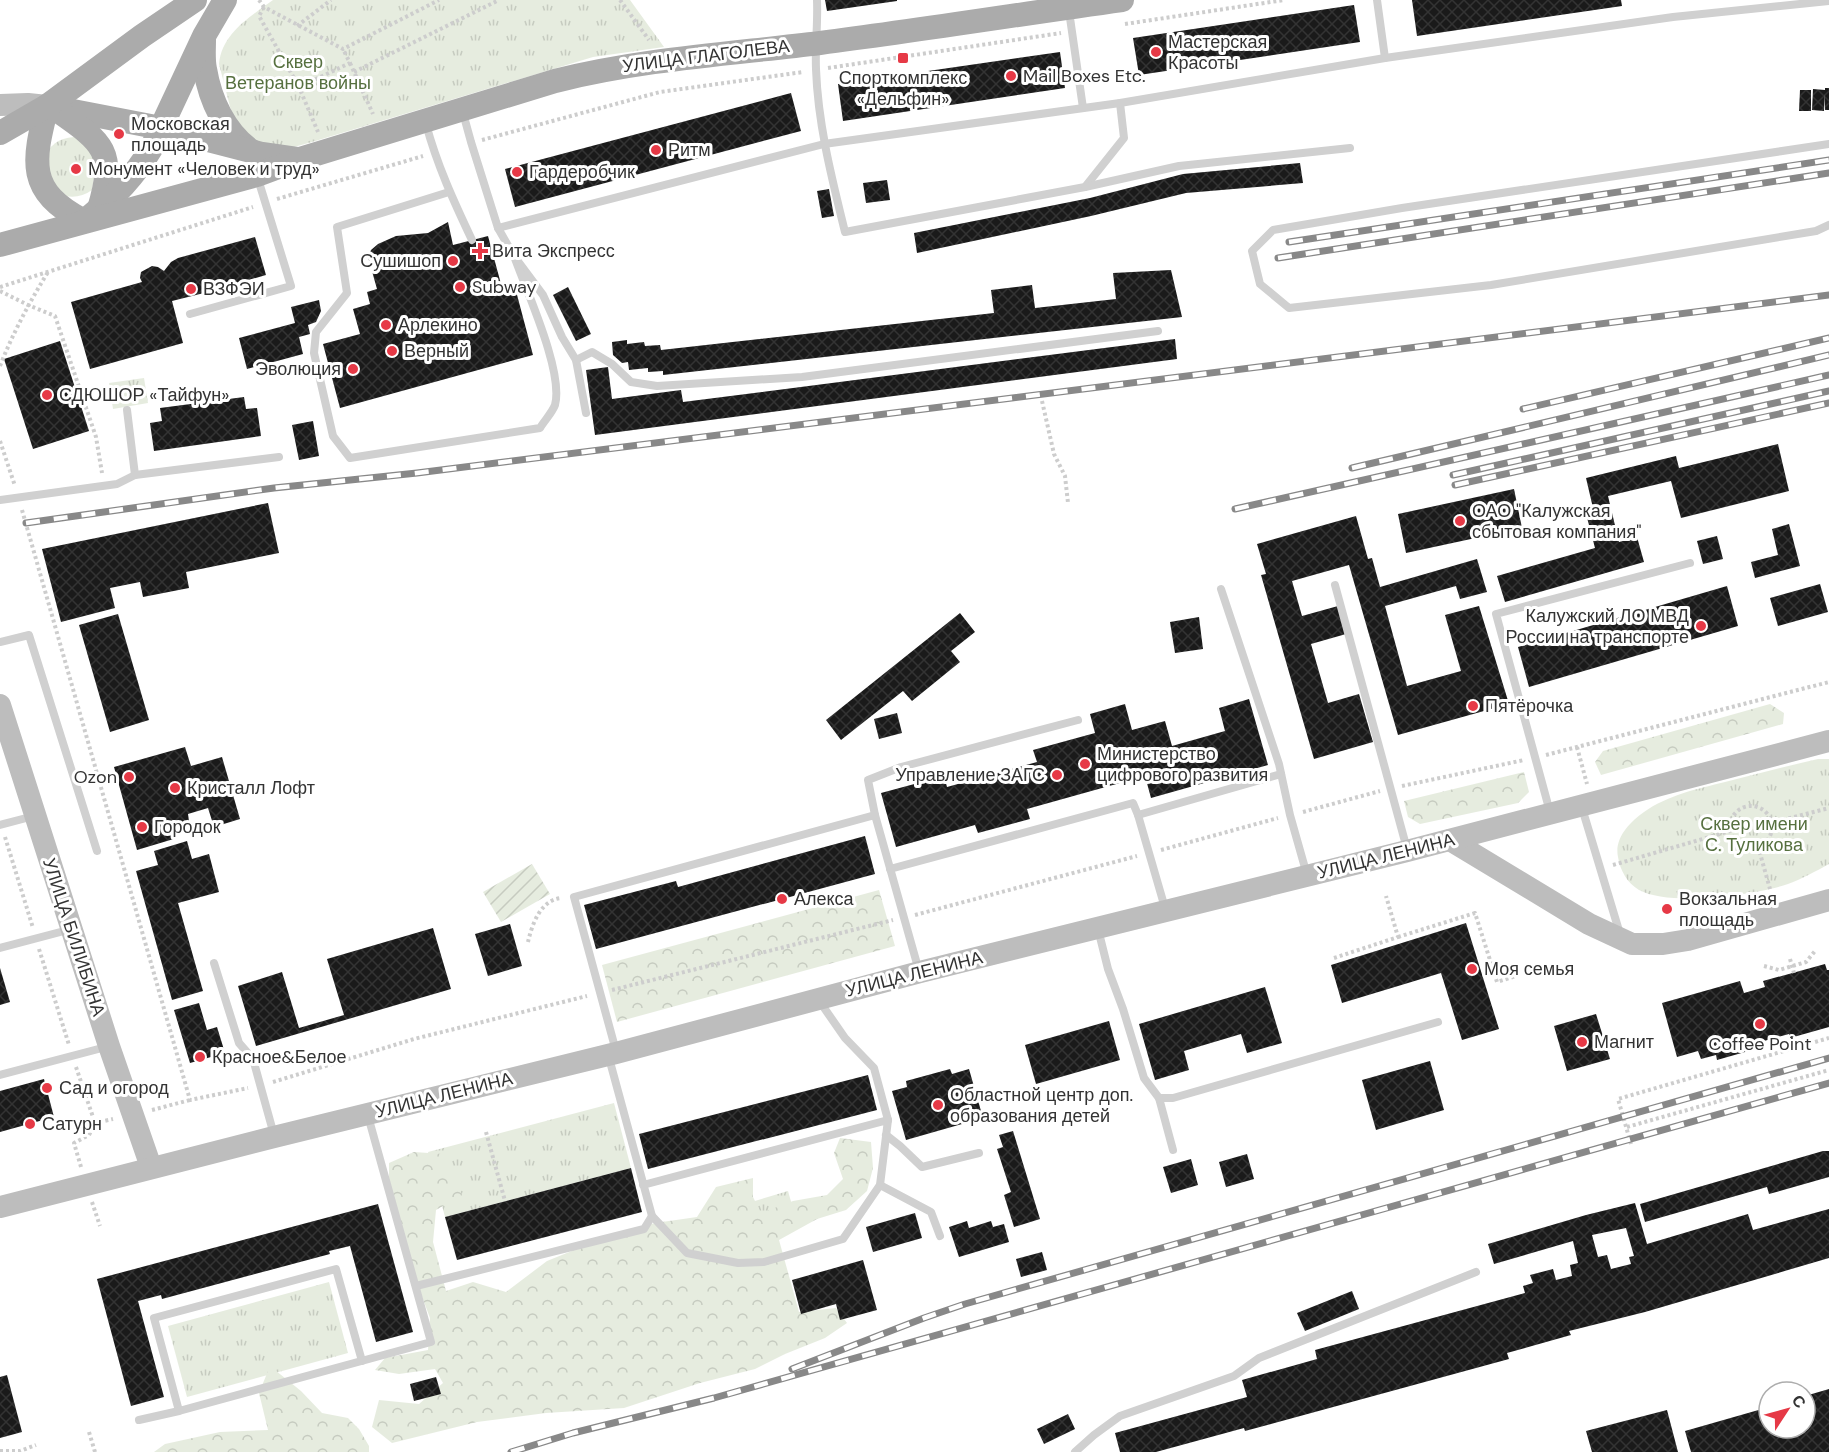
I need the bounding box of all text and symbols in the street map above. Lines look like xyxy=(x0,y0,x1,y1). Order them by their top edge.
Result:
place label: Мастерская Красоты xyxy=(1168,30,1267,75)
street label: УЛИЦА ГЛАГОЛЕВА xyxy=(621,34,791,78)
marker: Мастерская Красоты xyxy=(1149,45,1163,59)
park label: Сквер Ветеранов войны xyxy=(225,50,371,95)
marker: Спорткомплекс «Дельфин» xyxy=(896,51,910,65)
place label: Mail Boxes Etc. xyxy=(1023,64,1146,88)
place label: Спорткомплекс «Дельфин» xyxy=(839,66,967,111)
marker: Mail Boxes Etc. xyxy=(1004,69,1018,83)
place label: Московская площадь xyxy=(131,112,230,157)
marker: Московская площадь xyxy=(112,127,126,141)
place label: Ритм xyxy=(668,138,711,162)
marker: Ритм xyxy=(649,143,663,157)
place label: Монумент «Человек и труд» xyxy=(88,157,320,181)
place label: Гардеробчик xyxy=(529,160,635,184)
marker: Монумент «Человек и труд» xyxy=(69,162,83,176)
marker: Гардеробчик xyxy=(510,165,524,179)
place label: Вита Экспресс xyxy=(492,239,615,263)
marker: Вита Экспресс xyxy=(473,244,487,258)
place label: Сушишоп xyxy=(360,249,441,273)
marker: Сушишоп xyxy=(446,254,460,268)
place label: Subway xyxy=(472,275,537,299)
place label: ВЗФЭИ xyxy=(203,277,265,301)
marker: Subway xyxy=(453,280,467,294)
marker: ВЗФЭИ xyxy=(184,282,198,296)
place label: Арлекино xyxy=(398,313,478,337)
marker: Арлекино xyxy=(379,318,393,332)
place label: Верный xyxy=(404,339,469,363)
marker: Верный xyxy=(385,344,399,358)
place label: Эволюция xyxy=(255,357,341,381)
marker: Эволюция xyxy=(346,362,360,376)
place label: СДЮШОР «Тайфун» xyxy=(59,383,229,407)
marker: СДЮШОР «Тайфун» xyxy=(40,388,54,402)
place label: ОАО "Калужская сбытовая компания" xyxy=(1472,499,1641,544)
marker: ОАО "Калужская сбытовая компания" xyxy=(1453,514,1467,528)
place label: Калужский ЛО МВД России на транспорте xyxy=(1506,604,1689,649)
marker: Калужский ЛО МВД России на транспорте xyxy=(1694,619,1708,633)
place label: Пятёрочка xyxy=(1485,694,1574,718)
marker: Пятёрочка xyxy=(1466,699,1480,713)
place label: Министерство цифрового развития xyxy=(1097,742,1268,787)
marker: Министерство цифрового развития xyxy=(1078,757,1092,771)
place label: Управление ЗАГС xyxy=(895,763,1045,787)
place label: Ozon xyxy=(74,765,117,789)
marker: Управление ЗАГС xyxy=(1050,768,1064,782)
marker: Ozon xyxy=(122,770,136,784)
place label: Кристалл Лофт xyxy=(187,776,315,800)
marker: Кристалл Лофт xyxy=(168,781,182,795)
park label: Сквер имени С. Туликова xyxy=(1700,812,1808,857)
place label: Городок xyxy=(154,815,221,839)
marker: Городок xyxy=(135,820,149,834)
street label: УЛИЦА ЛЕНИНА xyxy=(1315,827,1457,885)
street label: УЛИЦА БИЛИБИНА xyxy=(37,855,111,1019)
place label: Алекса xyxy=(794,887,855,911)
place label: Вокзальная площадь xyxy=(1679,887,1777,932)
marker: Алекса xyxy=(775,892,789,906)
marker: Вокзальная площадь xyxy=(1660,902,1674,916)
street label: УЛИЦА ЛЕНИНА xyxy=(843,945,985,1003)
place label: Моя семья xyxy=(1484,957,1574,981)
marker: Моя семья xyxy=(1465,962,1479,976)
marker: Coffee Point xyxy=(1753,1017,1767,1031)
place label: Магнит xyxy=(1594,1030,1654,1054)
place label: Coffee Point xyxy=(1709,1032,1812,1056)
marker: Магнит xyxy=(1575,1035,1589,1049)
place label: Красное&Белое xyxy=(212,1045,347,1069)
marker: Красное&Белое xyxy=(193,1050,207,1064)
street label: УЛИЦА ЛЕНИНА xyxy=(373,1066,515,1124)
place label: Сад и огород xyxy=(59,1076,169,1100)
marker: Сад и огород xyxy=(40,1081,54,1095)
place label: Областной центр доп. образования детей xyxy=(950,1083,1133,1128)
marker: Областной центр доп. образования детей xyxy=(931,1098,945,1112)
place label: Сатурн xyxy=(42,1112,102,1136)
marker: Сатурн xyxy=(23,1117,37,1131)
north arrow xyxy=(1757,1380,1817,1440)
text: С xyxy=(1787,1391,1811,1413)

